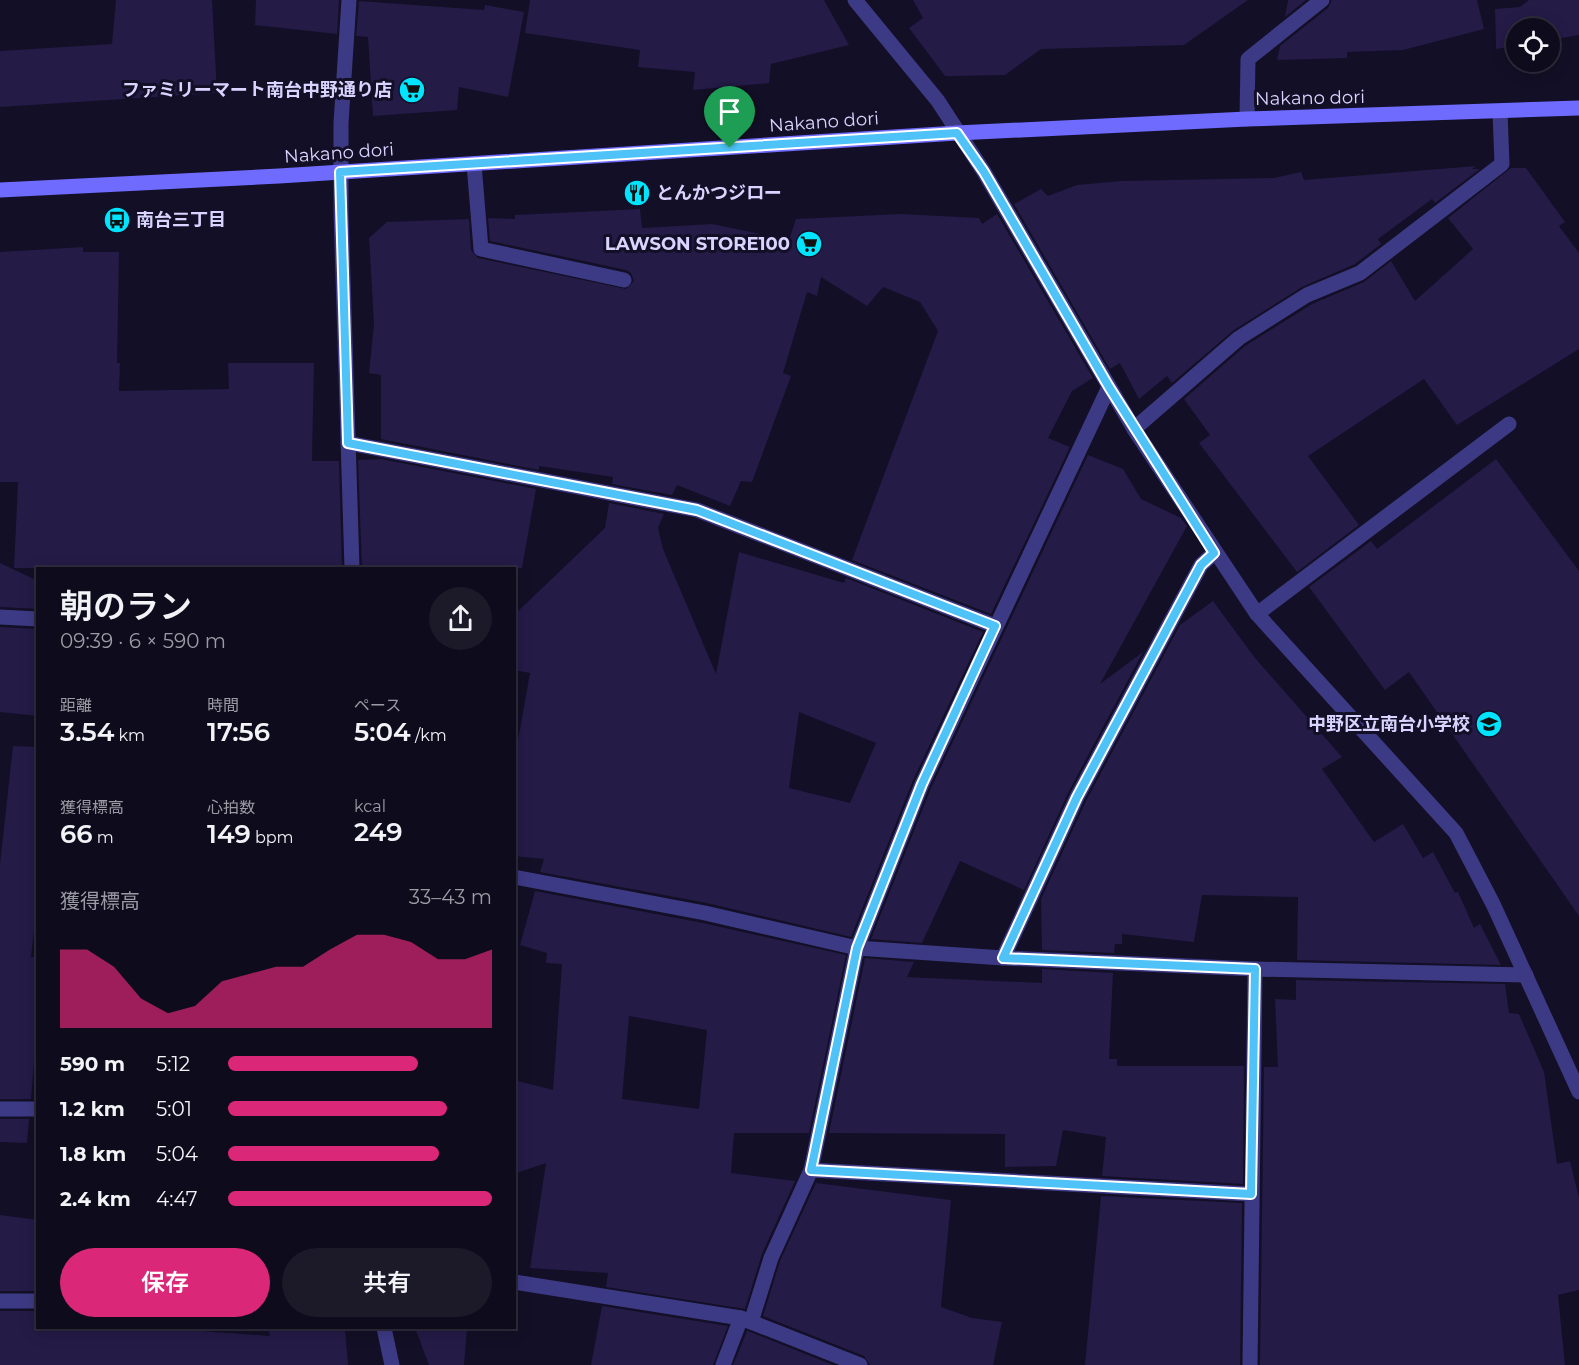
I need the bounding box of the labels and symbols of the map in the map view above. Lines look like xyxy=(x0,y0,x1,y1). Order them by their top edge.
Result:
supermarket icon: ファミリーマート南台中野通り店 xyxy=(397,75,427,105)
place label: ファミリーマート南台中野通り店 xyxy=(122,79,392,101)
pin xyxy=(704,86,755,148)
street label: Nakano dori xyxy=(1255,86,1365,110)
street label: Nakano dori xyxy=(768,107,880,137)
street label: Nakano dori xyxy=(283,138,395,168)
restaurant icon: とんかつジロー xyxy=(622,178,652,208)
place label: とんかつジロー xyxy=(656,182,782,204)
bus stop icon: 南台三丁目 xyxy=(102,205,132,235)
place label: 南台三丁目 xyxy=(136,209,226,231)
supermarket icon: LAWSON STORE100 xyxy=(794,229,824,259)
place label: LAWSON STORE100 xyxy=(605,233,790,255)
school or university icon: 中野区立南台小学校 xyxy=(1474,709,1504,739)
place label: 中野区立南台小学校 xyxy=(1308,713,1470,735)

